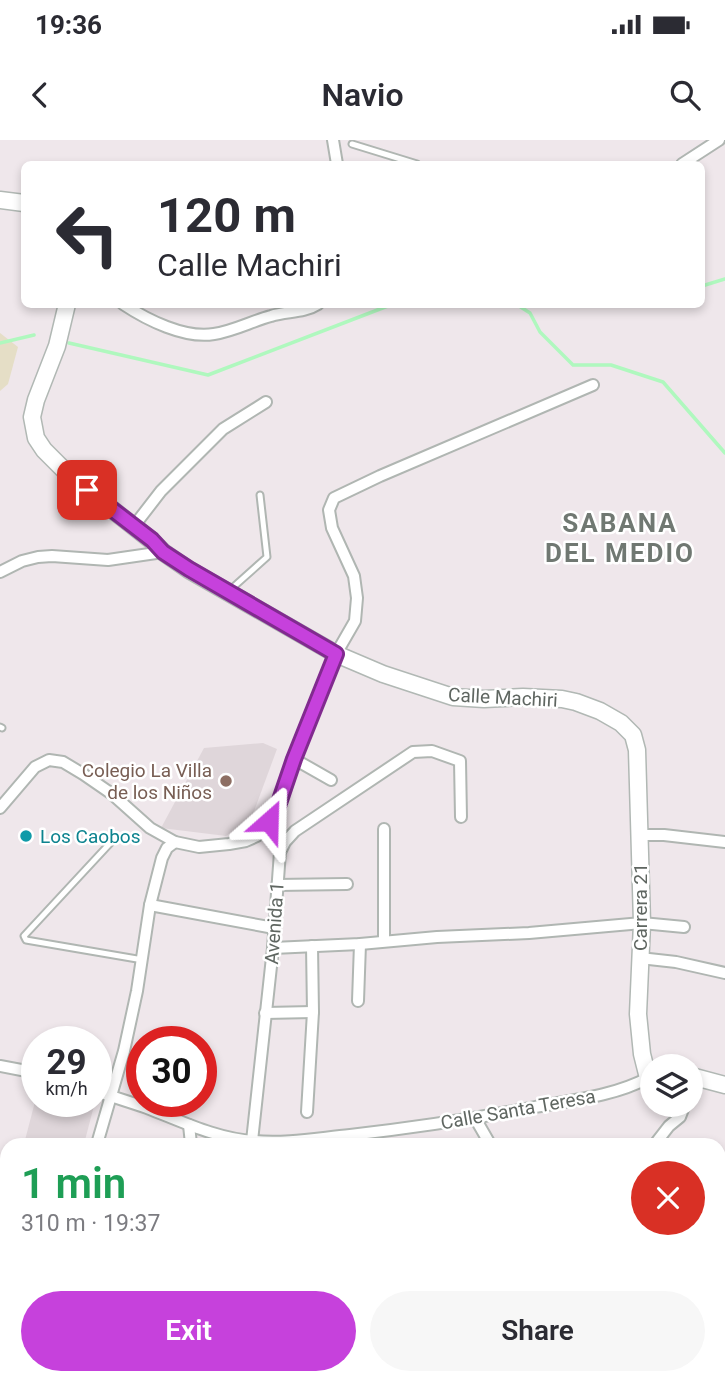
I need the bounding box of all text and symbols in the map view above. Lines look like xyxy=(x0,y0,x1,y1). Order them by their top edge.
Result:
text: 19:36 xyxy=(35,10,102,40)
icon: back xyxy=(21,76,59,114)
text: Navio xyxy=(321,76,404,114)
icon: search xyxy=(666,76,704,114)
text: 120 m xyxy=(157,187,296,244)
icon: left xyxy=(42,189,133,280)
text: Calle Machiri xyxy=(157,246,342,284)
pin xyxy=(57,460,117,520)
icon: arrive xyxy=(68,471,106,509)
district label: SABANA DEL MEDIO xyxy=(545,508,695,568)
street label: Calle Machiri xyxy=(448,683,558,712)
place label: Colegio La Villa de los Niños xyxy=(82,759,212,804)
marker: Colegio La Villa de los Niños xyxy=(218,773,234,789)
position arrow xyxy=(232,784,306,858)
place label: Los Caobos xyxy=(40,825,140,848)
marker: Los Caobos xyxy=(18,828,34,844)
street label: Carrera 21 xyxy=(629,863,652,951)
street label: Avenida 1 xyxy=(260,881,289,965)
speed limit sign: 30 xyxy=(126,1026,217,1117)
text: 29 xyxy=(46,1042,87,1083)
map controls xyxy=(640,1054,703,1117)
button: layers xyxy=(640,1054,703,1117)
text: km/h xyxy=(45,1078,88,1099)
street label: Calle Santa Teresa xyxy=(439,1085,597,1134)
text: 1 min xyxy=(21,1159,126,1208)
button: close xyxy=(631,1161,705,1235)
text: 310 m · 19:37 xyxy=(21,1210,160,1237)
button: Exit xyxy=(21,1291,356,1371)
button: Share xyxy=(370,1291,705,1371)

